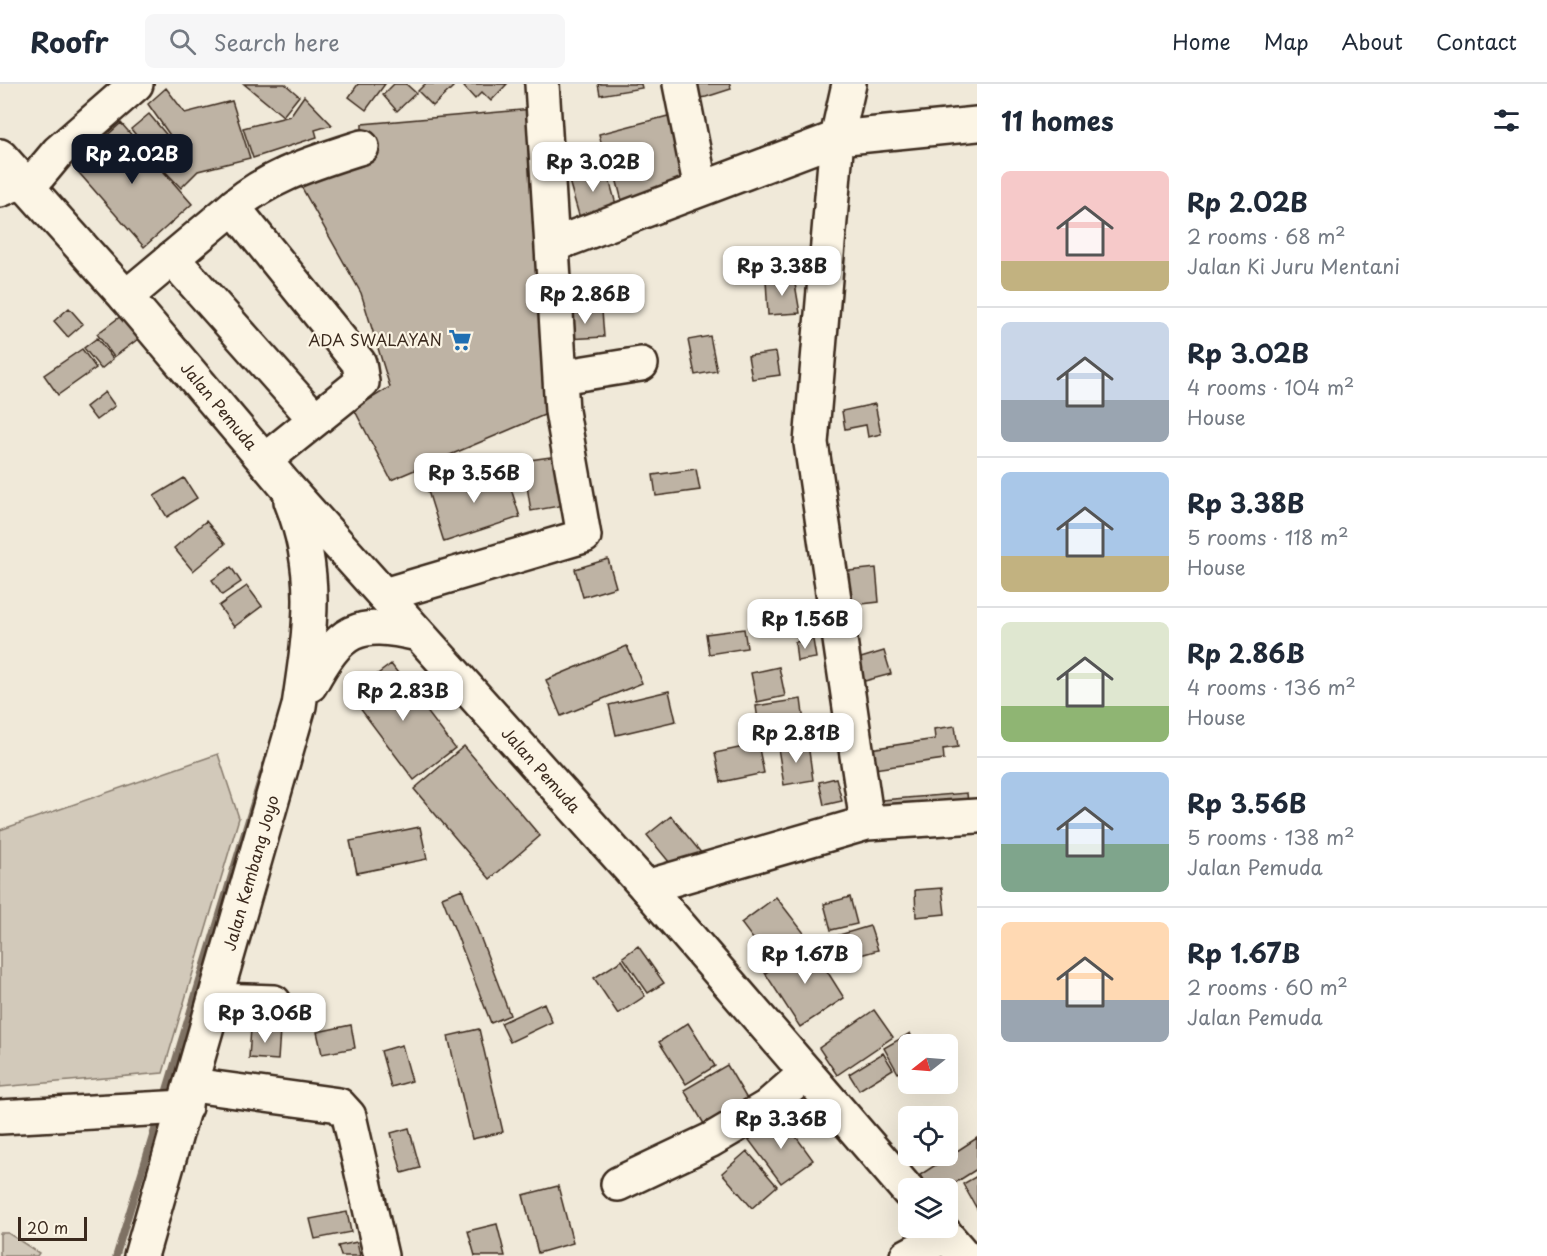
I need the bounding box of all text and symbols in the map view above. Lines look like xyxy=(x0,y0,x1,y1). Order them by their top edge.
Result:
search box xyxy=(145,14,565,68)
text: Roofr xyxy=(30,20,109,63)
icon: search xyxy=(166,25,199,58)
text: Search here xyxy=(214,25,339,58)
text: Home xyxy=(1172,25,1231,57)
text: Map xyxy=(1264,25,1309,57)
text: About xyxy=(1342,25,1403,57)
text: Contact xyxy=(1436,25,1517,57)
text: 11 homes xyxy=(1001,101,1114,140)
icon: filters xyxy=(1490,104,1523,137)
pin: Rp 2.02B xyxy=(70,134,194,185)
text: Rp 2.02B xyxy=(86,138,178,168)
pin: Rp 3.02B xyxy=(531,142,655,193)
text: Rp 3.02B xyxy=(546,146,640,176)
text: Rp 2.02B xyxy=(1187,182,1308,221)
icon: home xyxy=(1049,195,1121,267)
text: 2 rooms · 68 m² xyxy=(1187,221,1346,251)
pin: Rp 3.38B xyxy=(720,246,844,297)
text: Rp 3.38B xyxy=(737,250,827,280)
text: Jalan Ki Juru Mentani xyxy=(1187,251,1400,281)
pin: Rp 2.86B xyxy=(523,274,647,325)
text: Rp 2.86B xyxy=(540,278,630,308)
place label: ADA SWALAYAN xyxy=(308,327,442,351)
supermarket icon: ADA SWALAYAN xyxy=(447,327,473,353)
text: Rp 3.02B xyxy=(1187,333,1309,372)
icon: home xyxy=(1049,346,1121,418)
street label: Jalan Pemuda xyxy=(176,356,264,455)
text: 4 rooms · 104 m² xyxy=(1187,372,1354,402)
text: House xyxy=(1187,402,1246,432)
pin: Rp 3.56B xyxy=(412,453,536,504)
text: Rp 3.56B xyxy=(428,457,520,487)
text: Rp 3.38B xyxy=(1187,483,1305,522)
icon: home xyxy=(1049,496,1121,568)
text: 5 rooms · 118 m² xyxy=(1187,522,1349,552)
text: House xyxy=(1187,552,1246,582)
pin: Rp 1.56B xyxy=(743,599,867,650)
text: Rp 1.56B xyxy=(761,603,849,633)
text: Rp 2.86B xyxy=(1187,633,1305,672)
icon: home xyxy=(1049,646,1121,718)
pin: Rp 2.83B xyxy=(341,671,465,722)
text: 4 rooms · 136 m² xyxy=(1187,672,1356,702)
text: Rp 2.83B xyxy=(357,675,449,705)
text: House xyxy=(1187,702,1246,732)
pin: Rp 2.81B xyxy=(734,713,858,764)
text: Rp 2.81B xyxy=(752,717,840,747)
street label: Jalan Pemuda xyxy=(496,721,587,818)
text: Rp 3.56B xyxy=(1187,783,1306,822)
street label: Jalan Kembang Joyo xyxy=(216,792,284,953)
icon: home xyxy=(1049,796,1121,868)
text: 5 rooms · 138 m² xyxy=(1187,822,1355,852)
text: Jalan Pemuda xyxy=(1187,852,1323,882)
text: Rp 1.67B xyxy=(1187,933,1301,972)
pin: Rp 1.67B xyxy=(743,934,867,985)
text: Rp 1.67B xyxy=(761,938,849,968)
icon: home xyxy=(1049,946,1121,1018)
text: 2 rooms · 60 m² xyxy=(1187,972,1348,1002)
pin: Rp 3.06B xyxy=(203,993,327,1044)
text: Rp 3.06B xyxy=(218,997,312,1027)
text: Jalan Pemuda xyxy=(1187,1002,1323,1032)
north arrow xyxy=(898,1034,958,1094)
map controls xyxy=(898,1034,958,1238)
pin: Rp 3.36B xyxy=(719,1099,843,1150)
text: Rp 3.36B xyxy=(735,1103,827,1133)
button: locate xyxy=(898,1106,958,1166)
button: layers xyxy=(898,1178,958,1238)
scale bar xyxy=(18,1214,87,1242)
text: 20 m xyxy=(27,1215,68,1239)

